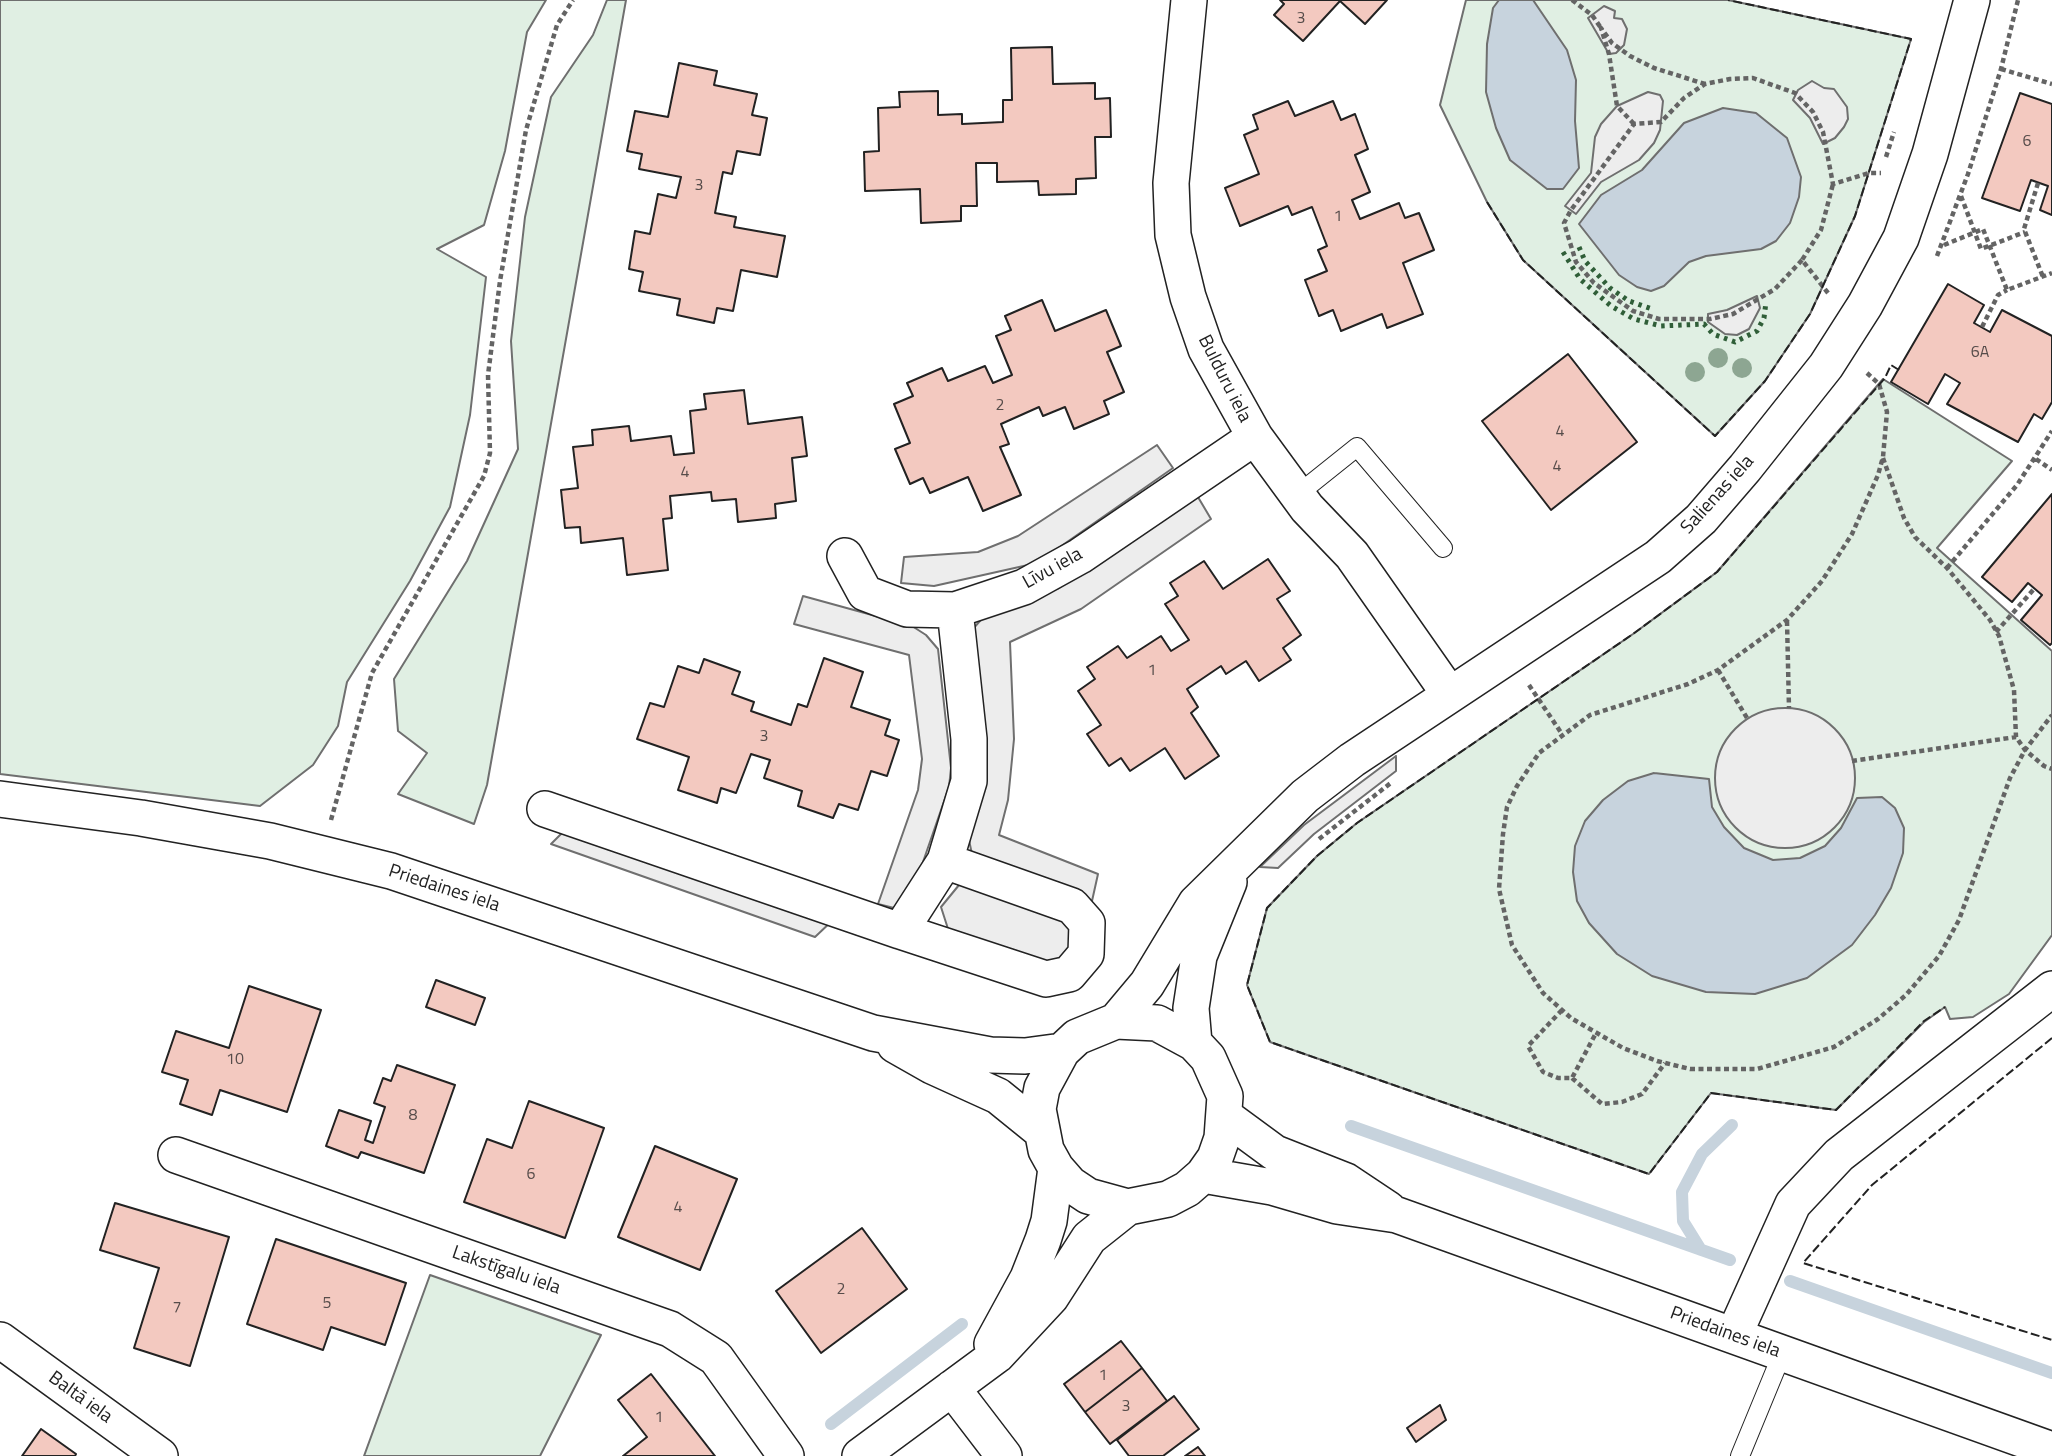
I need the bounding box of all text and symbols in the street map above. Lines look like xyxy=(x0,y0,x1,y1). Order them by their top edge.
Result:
house number: 3 xyxy=(1297,9,1305,29)
house number: 6 xyxy=(2023,132,2031,152)
house number: 3 xyxy=(695,176,703,196)
house number: 1 xyxy=(1334,207,1342,227)
street label: Bulduru iela xyxy=(1192,332,1256,426)
house number: 6A xyxy=(1971,343,1989,363)
house number: 2 xyxy=(996,396,1004,416)
house number: 4 xyxy=(1556,422,1564,442)
street label: Salienas iela xyxy=(1677,451,1759,539)
house number: 4 xyxy=(1553,457,1561,477)
house number: 4 xyxy=(681,463,689,483)
street label: Līvu iela xyxy=(1019,543,1087,595)
house number: 1 xyxy=(1148,661,1156,681)
house number: 3 xyxy=(760,727,768,747)
street label: Priedaines iela xyxy=(385,860,503,918)
house number: 10 xyxy=(226,1050,244,1070)
house number: 8 xyxy=(409,1106,417,1126)
house number: 6 xyxy=(527,1165,535,1185)
house number: 4 xyxy=(674,1198,682,1218)
street label: Lakstīgalu iela xyxy=(449,1242,563,1300)
house number: 2 xyxy=(837,1280,845,1300)
house number: 5 xyxy=(323,1294,331,1314)
house number: 7 xyxy=(173,1298,181,1318)
street label: Priedaines iela xyxy=(1667,1302,1783,1364)
house number: 1 xyxy=(1099,1366,1107,1386)
street label: Baltā iela xyxy=(44,1367,116,1429)
house number: 3 xyxy=(1122,1397,1130,1417)
house number: 1 xyxy=(655,1408,663,1428)

